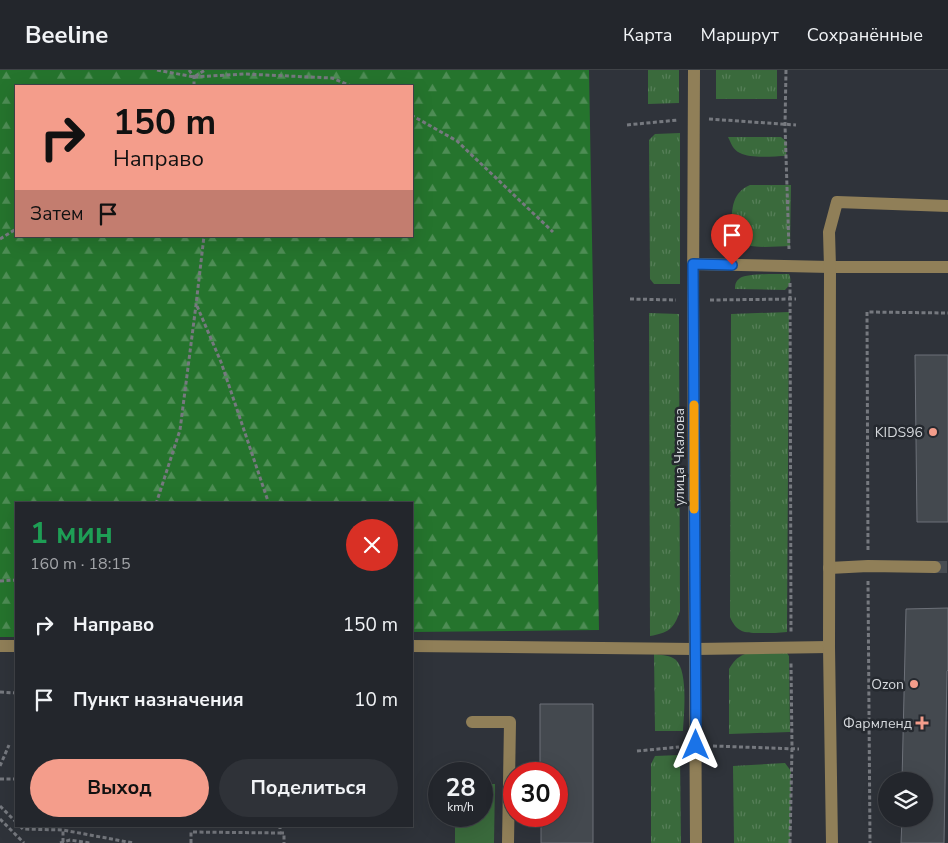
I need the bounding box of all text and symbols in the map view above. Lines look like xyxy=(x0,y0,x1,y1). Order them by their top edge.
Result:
text: Beeline xyxy=(25,19,108,51)
text: Карта xyxy=(623,23,673,47)
text: Маршрут xyxy=(701,23,779,47)
text: Сохранённые xyxy=(807,23,923,47)
text: 150 m xyxy=(113,99,216,146)
icon: right xyxy=(30,105,95,170)
text: Направо xyxy=(113,144,204,174)
icon: arrive xyxy=(94,200,122,228)
text: Затем xyxy=(30,201,84,227)
pin xyxy=(711,214,753,265)
icon: arrive xyxy=(718,221,746,249)
street label: улица Чкалова xyxy=(670,408,689,506)
place label: KIDS96 xyxy=(875,423,923,442)
marker: KIDS96 xyxy=(927,426,939,438)
text: 1 мин xyxy=(30,513,113,554)
button: close xyxy=(346,519,398,571)
text: 160 m · 18:15 xyxy=(30,553,131,575)
icon: right xyxy=(30,611,58,639)
text: Направо xyxy=(73,612,154,638)
text: 150 m xyxy=(343,612,398,638)
place label: Ozon xyxy=(871,675,904,694)
marker: Ozon xyxy=(908,678,920,690)
icon: arrive xyxy=(30,686,58,714)
text: Пункт назначения xyxy=(73,687,244,713)
text: 10 m xyxy=(354,687,398,713)
place label: Фармленд xyxy=(843,714,912,733)
marker: Фармленд xyxy=(916,717,928,729)
position arrow xyxy=(669,718,721,770)
button: Выход xyxy=(30,759,209,817)
button: Поделиться xyxy=(219,759,398,817)
speed limit sign: 30 xyxy=(503,762,568,827)
text: 28 xyxy=(445,771,476,805)
map controls xyxy=(878,772,933,827)
button: layers xyxy=(878,772,933,827)
text: km/h xyxy=(447,799,474,815)

